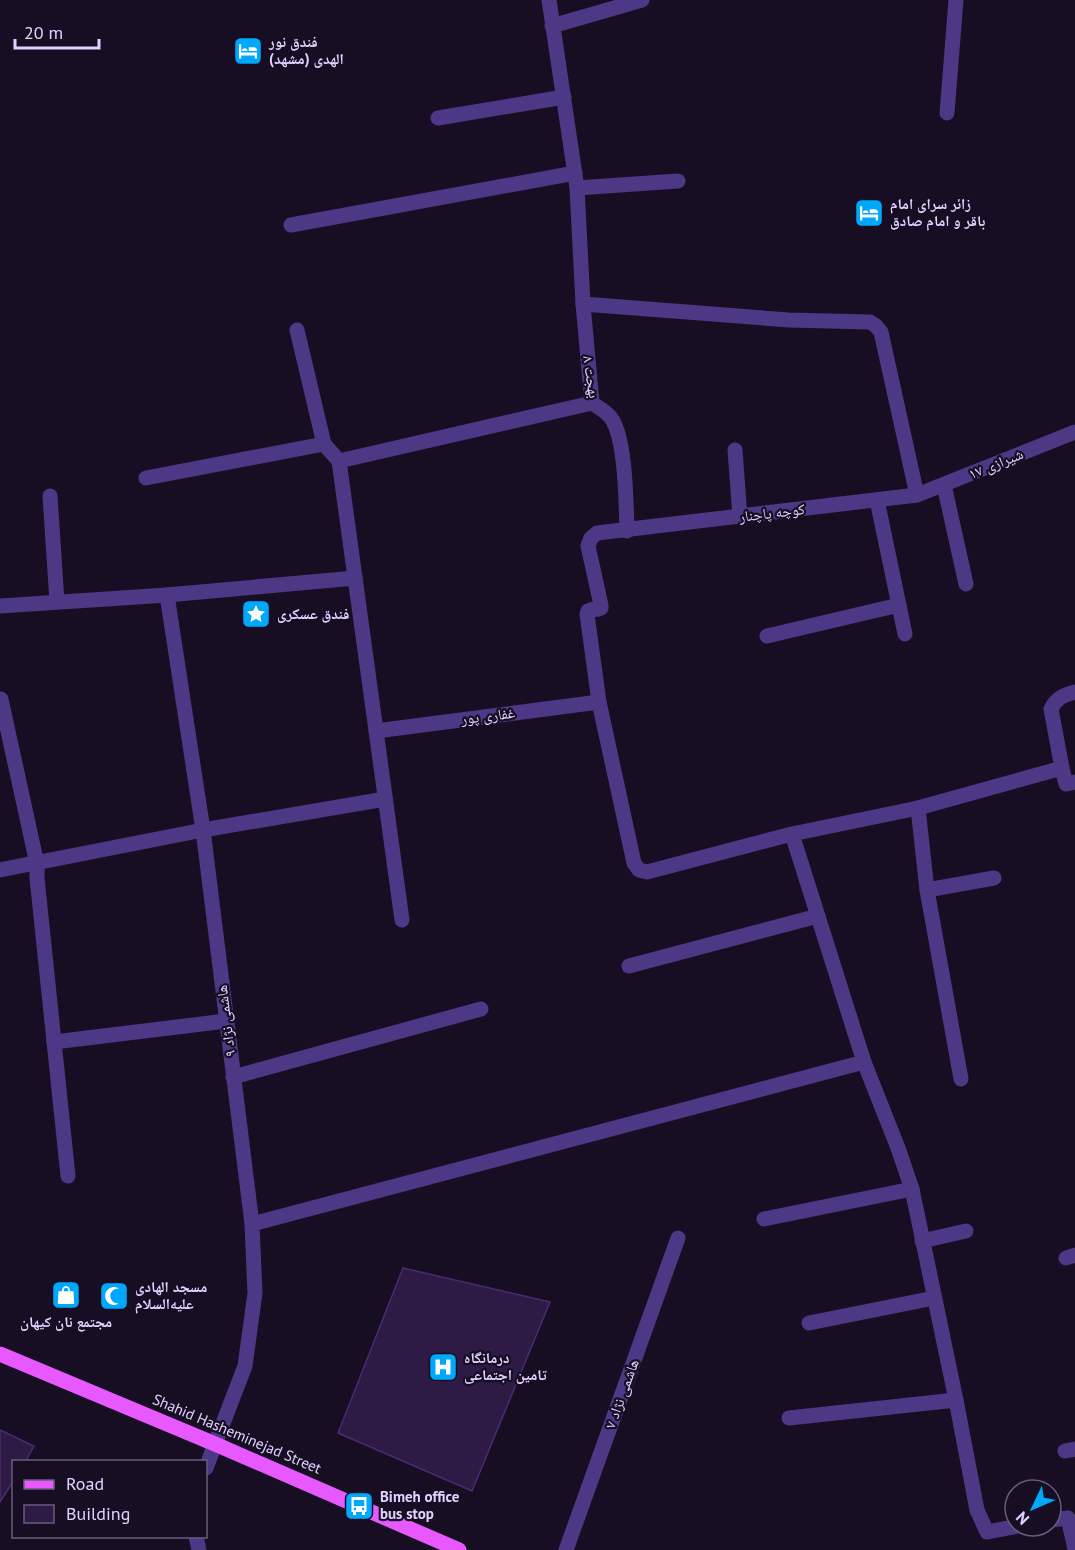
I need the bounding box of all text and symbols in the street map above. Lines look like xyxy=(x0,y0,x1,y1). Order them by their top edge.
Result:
scale bar xyxy=(15,12,99,50)
text: 20 m xyxy=(24,21,63,44)
place label: فندق نور الهدى (مشهد) xyxy=(268,32,344,68)
hotel icon: فندق نور الهدى (مشهد) xyxy=(232,35,264,67)
place label: زائر سرای امام باقر و امام صادق xyxy=(890,194,985,231)
hotel icon: زائر سرای امام باقر و امام صادق xyxy=(853,197,885,229)
street label: بهجت ۸ xyxy=(579,354,604,400)
street label: شیرازی ۱۷ xyxy=(966,444,1026,484)
street label: کوچه پاچنار xyxy=(737,499,806,526)
place icon: فندق عسکری xyxy=(240,598,272,630)
place label: فندق عسکری xyxy=(277,604,349,623)
street label: غفاری پور xyxy=(459,703,517,729)
street label: هاشمی نژاد ۹ xyxy=(212,984,240,1058)
place label: مسجد الهادی علیه‌السلام xyxy=(135,1277,207,1314)
shop icon: مجتمع نان کیهان xyxy=(50,1279,82,1311)
mosque icon: مسجد الهادی علیه‌السلام xyxy=(98,1280,130,1312)
place label: مجتمع نان کیهان xyxy=(20,1312,112,1332)
place label: درمانگاه تامین اجتماعی xyxy=(464,1348,547,1384)
hospital icon: درمانگاه تامین اجتماعی xyxy=(427,1351,459,1383)
street label: هاشمی نژاد ۷ xyxy=(600,1357,644,1431)
street label: Shahid Hasheminejad Street xyxy=(150,1389,324,1478)
legend xyxy=(12,1460,207,1538)
text: Road xyxy=(66,1472,104,1495)
north arrow xyxy=(1003,1478,1063,1538)
place label: Bimeh office bus stop xyxy=(380,1487,460,1523)
bus stop icon: Bimeh office bus stop xyxy=(343,1490,375,1522)
text: Building xyxy=(66,1502,130,1525)
text: N xyxy=(1011,1508,1033,1529)

